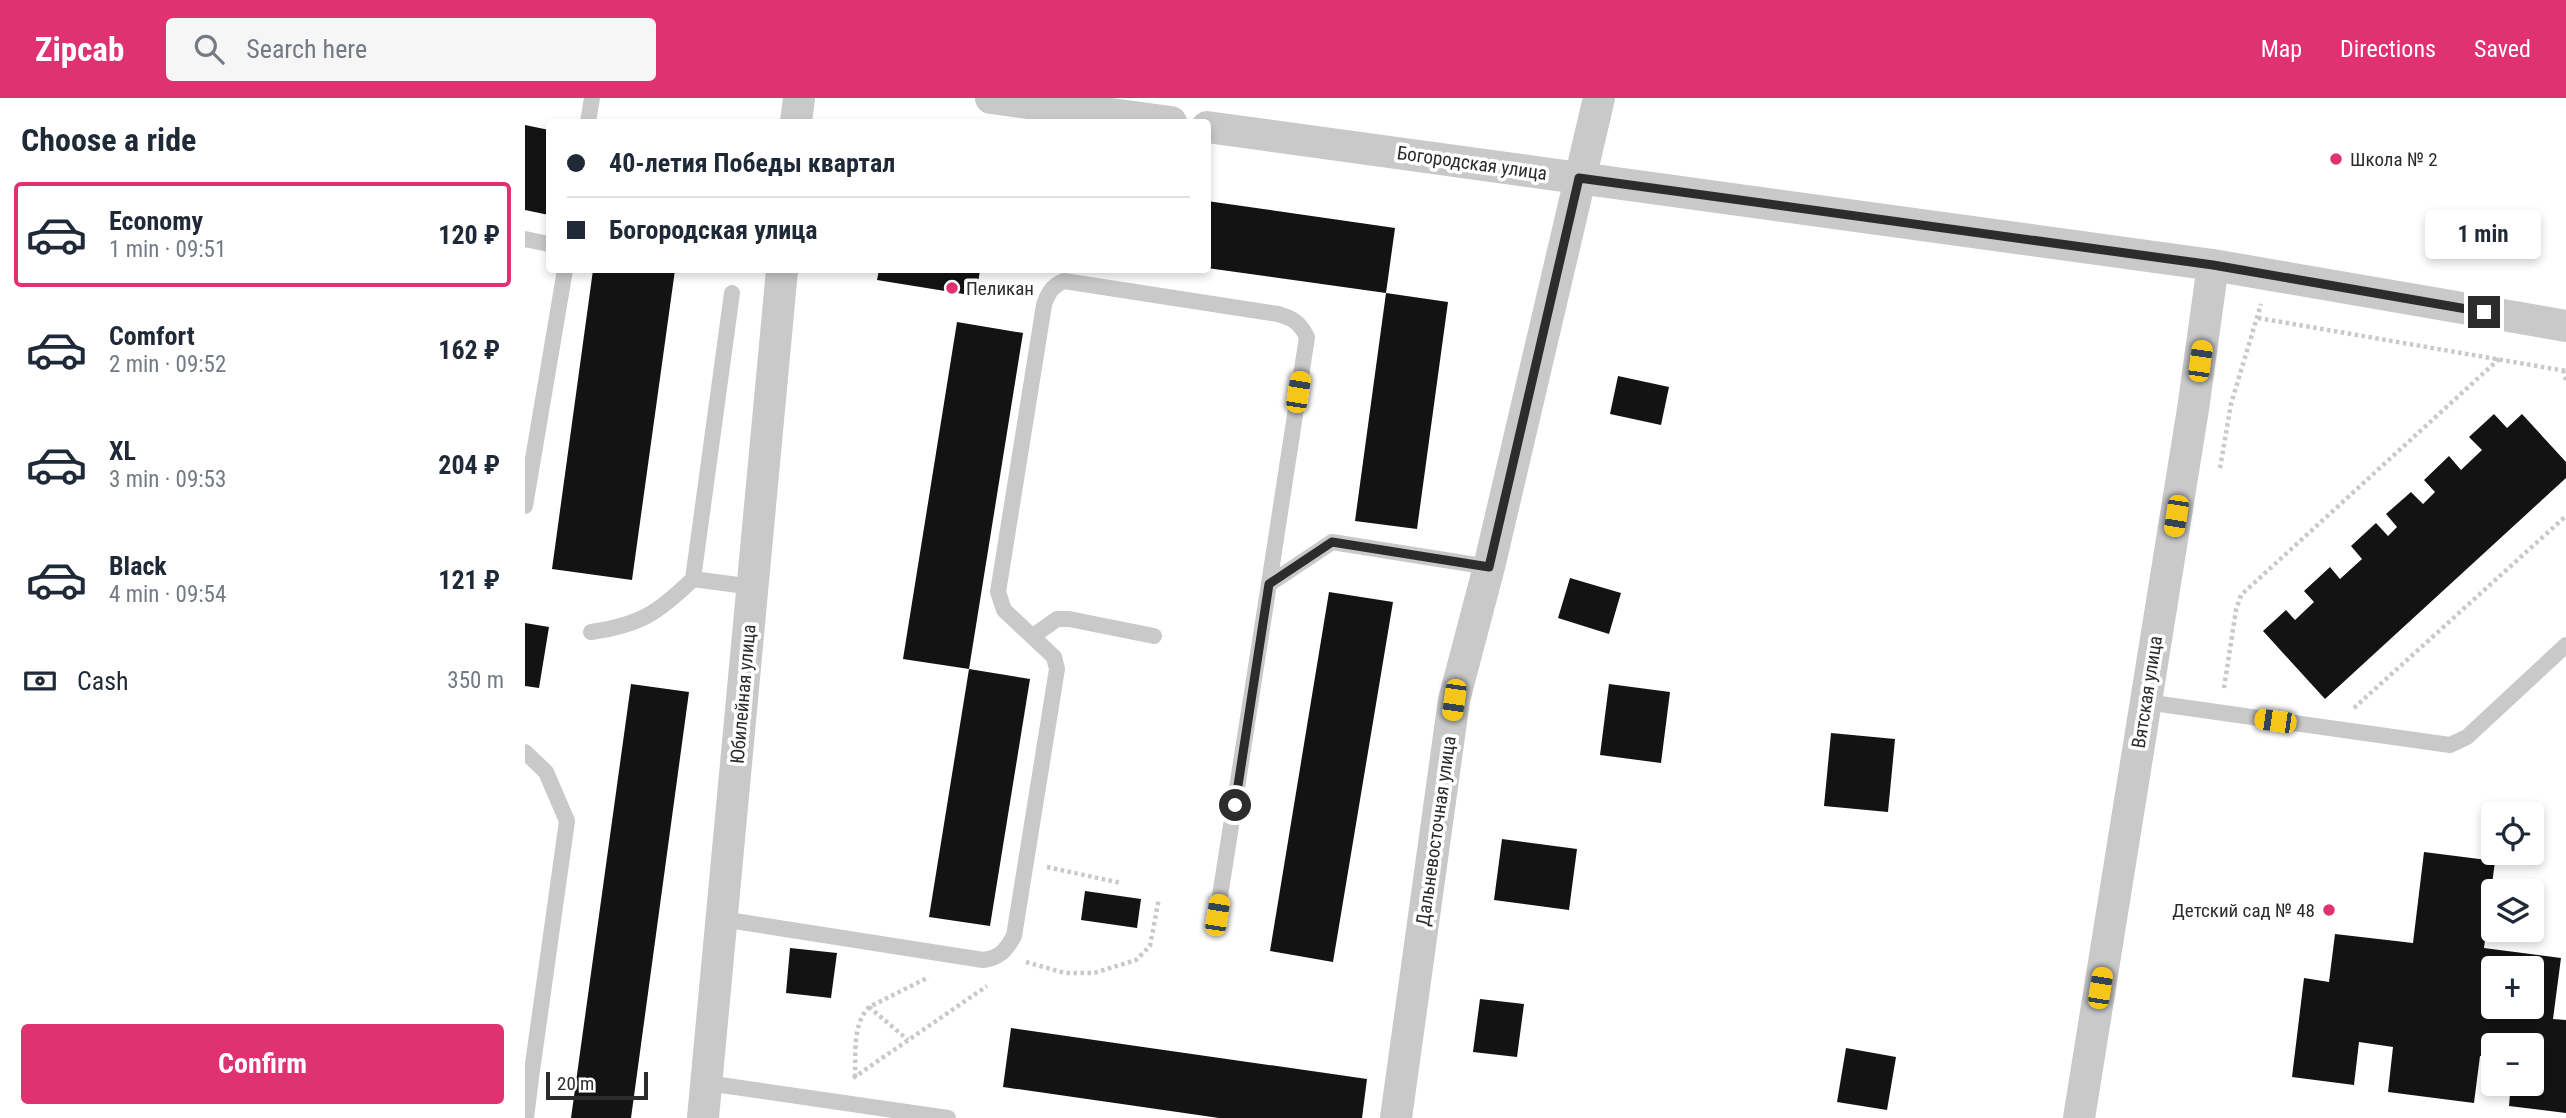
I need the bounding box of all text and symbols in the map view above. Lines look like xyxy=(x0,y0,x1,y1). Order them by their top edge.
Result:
search box xyxy=(166,18,656,81)
text: Zipcab xyxy=(35,30,124,69)
icon: search xyxy=(190,30,228,68)
text: Search here xyxy=(246,34,367,64)
text: Map xyxy=(2261,35,2302,63)
text: Directions xyxy=(2340,35,2436,63)
text: Saved xyxy=(2474,35,2531,63)
text: Choose a ride xyxy=(21,121,196,159)
street label: Богородская улица xyxy=(1395,141,1549,185)
text: 40-летия Победы квартал xyxy=(609,148,895,178)
place label: Школа № 2 xyxy=(2350,148,2438,171)
marker: Школа № 2 xyxy=(2328,151,2344,167)
icon: car xyxy=(25,203,88,266)
text: Economy xyxy=(109,206,203,236)
callout: 1 min xyxy=(2426,211,2542,260)
text: Богородская улица xyxy=(609,215,818,245)
text: 120 ₽ xyxy=(438,220,500,250)
text: 1 min xyxy=(2457,221,2509,248)
text: 1 min · 09:51 xyxy=(109,236,226,263)
place label: Пеликан xyxy=(966,277,1034,300)
marker: Пеликан xyxy=(944,280,960,296)
route end xyxy=(2468,296,2500,328)
icon: car xyxy=(25,318,88,381)
text: Comfort xyxy=(109,321,195,351)
text: 162 ₽ xyxy=(438,335,500,365)
car xyxy=(2187,339,2214,383)
text: 2 min · 09:52 xyxy=(109,351,226,378)
car xyxy=(1285,370,1312,414)
icon: car xyxy=(25,433,88,496)
text: XL xyxy=(109,436,136,466)
text: 204 ₽ xyxy=(438,450,500,480)
text: 3 min · 09:53 xyxy=(109,466,226,493)
car xyxy=(2163,494,2190,538)
icon: car xyxy=(25,548,88,611)
text: Black xyxy=(109,551,167,581)
text: 121 ₽ xyxy=(438,565,500,595)
text: 4 min · 09:54 xyxy=(109,581,226,608)
street label: Юбилейная улица xyxy=(725,623,761,765)
street label: Вятская улица xyxy=(2127,634,2167,750)
icon: cash xyxy=(21,662,59,700)
text: Cash xyxy=(77,666,129,696)
text: 350 m xyxy=(447,667,504,694)
car xyxy=(1441,678,1468,722)
car xyxy=(2253,708,2298,734)
street label: Дальневосточная улица xyxy=(1411,735,1461,927)
route start xyxy=(1219,789,1251,821)
map controls xyxy=(2481,802,2544,1096)
button: locate xyxy=(2481,802,2544,865)
button: layers xyxy=(2481,879,2544,942)
car xyxy=(1204,893,1231,937)
place label: Детский сад № 48 xyxy=(2172,899,2315,922)
marker: Детский сад № 48 xyxy=(2321,902,2337,918)
button: + xyxy=(2481,956,2544,1019)
car xyxy=(2087,966,2114,1010)
button: Confirm xyxy=(21,1024,504,1104)
button: − xyxy=(2481,1033,2544,1096)
scale bar xyxy=(546,1069,647,1101)
text: 20 m xyxy=(557,1072,594,1095)

